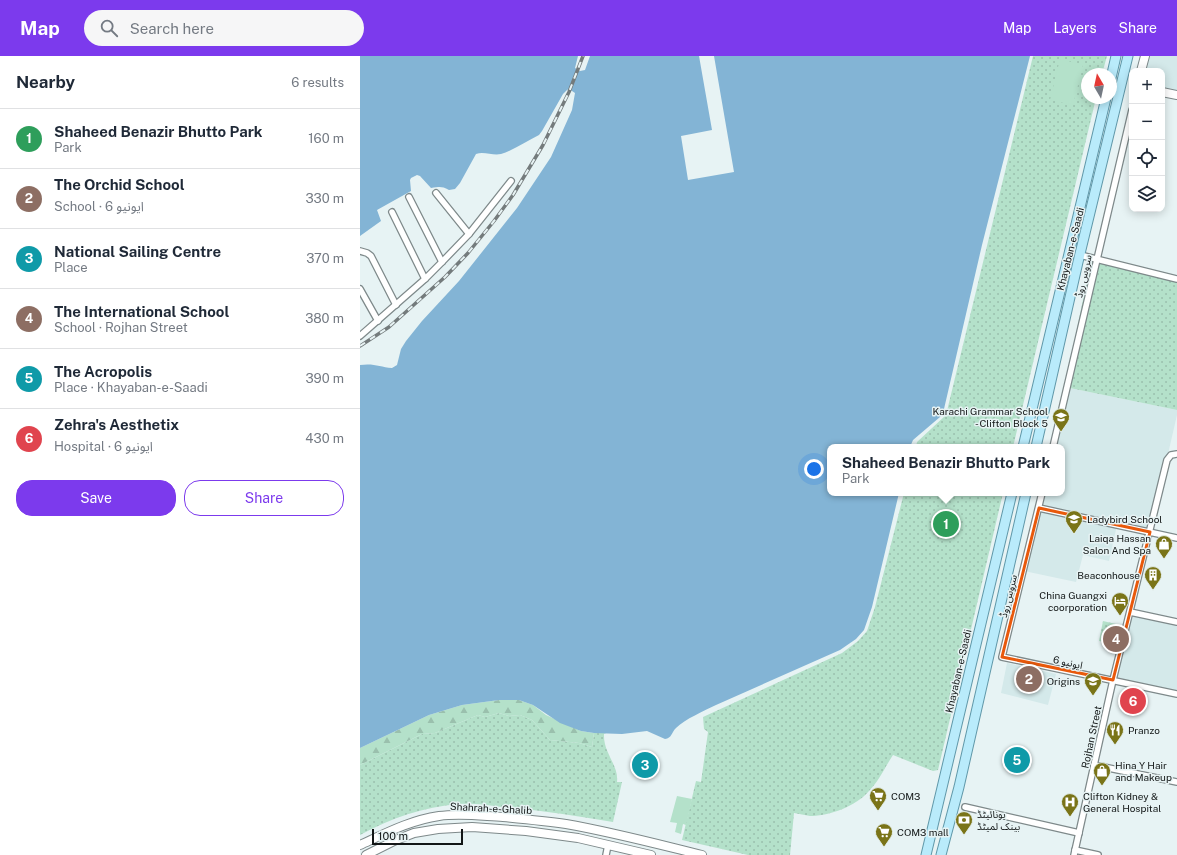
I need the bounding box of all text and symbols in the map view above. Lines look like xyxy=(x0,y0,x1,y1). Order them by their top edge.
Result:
search box xyxy=(84,10,364,46)
text: Map xyxy=(20,17,60,39)
icon: search xyxy=(98,17,120,39)
text: Search here xyxy=(130,20,214,37)
text: Map xyxy=(1003,20,1031,36)
text: Layers xyxy=(1053,20,1097,36)
text: Share xyxy=(1119,20,1157,36)
north arrow xyxy=(1081,68,1117,104)
map controls xyxy=(1129,68,1165,212)
button: + xyxy=(1129,68,1165,104)
text: Nearby xyxy=(16,72,75,92)
text: 6 results xyxy=(291,75,344,90)
button: − xyxy=(1129,104,1165,140)
text: Shaheed Benazir Bhutto Park xyxy=(54,123,263,140)
text: 1 xyxy=(26,131,32,146)
text: 160 m xyxy=(308,131,344,146)
text: Park xyxy=(54,140,82,155)
button: locate xyxy=(1129,140,1165,176)
text: The Orchid School xyxy=(54,176,185,193)
button: layers xyxy=(1129,176,1165,212)
text: 2 xyxy=(25,191,33,206)
text: 330 m xyxy=(305,191,344,206)
text: School · ایونیو 6 xyxy=(54,199,144,214)
street label: Khayaban-e-Saadi xyxy=(1054,206,1086,292)
text: National Sailing Centre xyxy=(54,243,221,260)
text: 3 xyxy=(25,251,33,266)
text: 370 m xyxy=(306,251,344,266)
street label: سروس روڈ xyxy=(1072,253,1095,299)
text: Place xyxy=(54,260,88,275)
text: The International School xyxy=(54,303,229,320)
text: 4 xyxy=(25,311,33,326)
text: 380 m xyxy=(305,311,344,326)
text: School · Rojhan Street xyxy=(54,320,188,335)
text: The Acropolis xyxy=(54,363,152,380)
text: 5 xyxy=(25,371,33,386)
text: 390 m xyxy=(306,371,344,386)
text: Place · Khayaban-e-Saadi xyxy=(54,380,208,395)
place label: Karachi Grammar School - Clifton Block 5 xyxy=(933,405,1048,429)
school or university icon: Karachi Grammar School - Clifton Block 5 xyxy=(1051,407,1071,432)
text: Zehra's Aesthetix xyxy=(54,416,179,433)
text: 6 xyxy=(25,431,33,446)
text: 430 m xyxy=(305,431,344,446)
text: Hospital · ایونیو 6 xyxy=(54,439,153,454)
popup xyxy=(827,444,1065,496)
text: Shaheed Benazir Bhutto Park xyxy=(842,454,1050,471)
your location xyxy=(804,459,824,479)
text: Park xyxy=(842,471,869,486)
button: Save xyxy=(16,480,176,516)
button: Share xyxy=(184,480,344,516)
pin: 1 xyxy=(933,509,959,539)
school or university icon: Ladybird School xyxy=(1064,509,1084,534)
place label: Ladybird School xyxy=(1087,513,1162,525)
place label: Laiqa Hassan Salon And Spa xyxy=(1083,532,1151,556)
shop icon: Laiqa Hassan Salon And Spa xyxy=(1154,534,1174,559)
building icon: Beaconhouse xyxy=(1143,565,1163,590)
place label: Beaconhouse xyxy=(1077,569,1140,581)
street label: سروس روڈ xyxy=(997,573,1020,619)
place label: China Guangxi coorporation xyxy=(1039,589,1107,613)
hotel icon: China Guangxi coorporation xyxy=(1110,591,1130,616)
pin: 4 xyxy=(1103,624,1129,654)
street label: Khayaban-e-Saadi xyxy=(943,628,973,714)
street label: ایونیو 6 xyxy=(1052,653,1084,672)
pin: 2 xyxy=(1016,664,1042,694)
school or university icon: Origins xyxy=(1083,671,1103,696)
place label: Origins xyxy=(1047,675,1080,687)
pin: 6 xyxy=(1120,686,1146,716)
street label: Rojhan Street xyxy=(1079,705,1104,769)
restaurant icon: Pranzo xyxy=(1105,720,1125,745)
place label: Pranzo xyxy=(1128,724,1160,736)
pin: 5 xyxy=(1004,745,1030,775)
pin: 3 xyxy=(632,750,658,780)
place label: Hina Y Hair and Makeup xyxy=(1115,759,1172,783)
shop icon: Hina Y Hair and Makeup xyxy=(1092,761,1112,786)
supermarket icon: COM3 xyxy=(868,786,888,811)
place label: COM3 xyxy=(891,790,920,802)
place label: Clifton Kidney & General Hospital xyxy=(1083,790,1161,814)
hospital icon: Clifton Kidney & General Hospital xyxy=(1060,792,1080,817)
street label: Shahrah-e-Ghalib xyxy=(450,800,532,816)
place label: یونائیٹڈ بینک لمیٹڈ xyxy=(977,808,1021,832)
bank icon: یونائیٹڈ بینک لمیٹڈ xyxy=(954,810,974,835)
supermarket icon: COM3 mall xyxy=(874,822,894,847)
place label: COM3 mall xyxy=(897,826,949,838)
scale bar xyxy=(372,827,463,846)
text: 100 m xyxy=(378,830,408,842)

